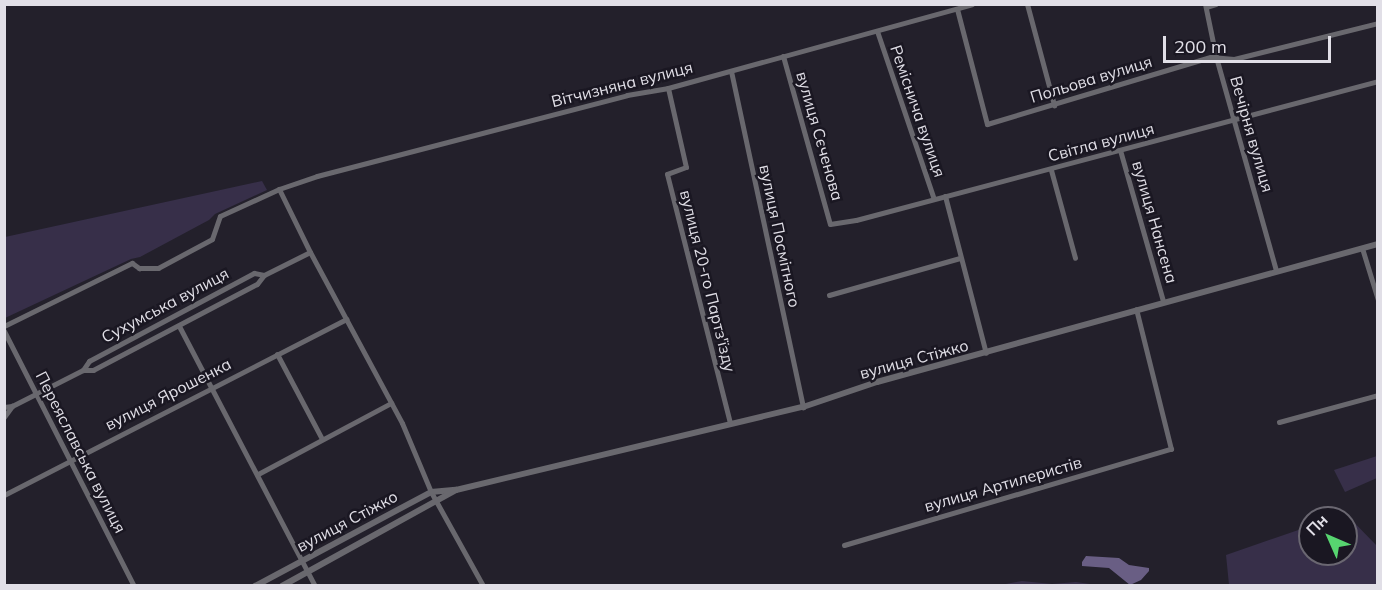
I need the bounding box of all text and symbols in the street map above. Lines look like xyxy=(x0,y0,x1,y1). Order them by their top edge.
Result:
scale bar xyxy=(1166,24,1334,62)
text: 200 m xyxy=(1174,35,1227,58)
street label: Реміснича вулиця xyxy=(886,42,950,180)
street label: Польова вулиця xyxy=(1028,51,1154,107)
street label: Вітчизняна вулиця xyxy=(549,57,695,111)
street label: вулиця Сєченова xyxy=(792,69,848,203)
street label: Вечірня вулиця xyxy=(1226,74,1278,194)
street label: Світла вулиця xyxy=(1046,119,1156,165)
street label: вулиця Нансена xyxy=(1128,159,1182,285)
street label: вулиця Посмітного xyxy=(755,163,805,309)
street label: вулиця 20-го Партз'їзду xyxy=(676,188,740,374)
street label: Сухумська вулиця xyxy=(98,263,232,347)
street label: вулиця Стіжко xyxy=(858,335,970,383)
street label: вулиця Ярошенка xyxy=(102,354,234,434)
street label: Переяславська вулиця xyxy=(32,368,130,536)
street label: вулиця Артилеристів xyxy=(922,452,1084,516)
street label: вулиця Стіжко xyxy=(293,486,401,556)
north arrow xyxy=(1298,506,1358,566)
text: Пн xyxy=(1302,510,1332,540)

